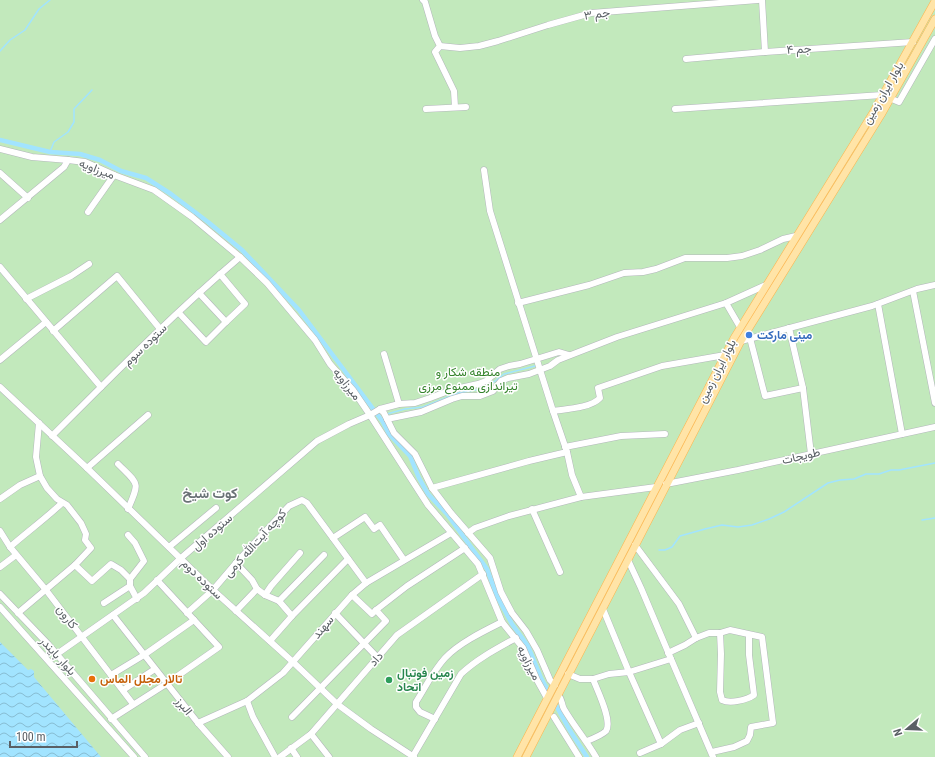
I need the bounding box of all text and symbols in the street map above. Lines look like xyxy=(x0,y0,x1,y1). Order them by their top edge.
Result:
street label: جم ۳ xyxy=(583,5,611,24)
street label: جم ۴ xyxy=(786,41,812,58)
street label: بلوار ایران زمین xyxy=(860,59,907,127)
street label: میرزاویه xyxy=(77,156,117,183)
street label: ستوده سوم xyxy=(120,321,170,370)
place label: مینی مارکت xyxy=(757,328,813,343)
marker: مینی مارکت xyxy=(744,330,754,340)
street label: بلوار ایران زمین xyxy=(695,337,740,406)
street label: میرزاویه xyxy=(329,365,364,403)
park label: منطقه شکار و تیراندازی ممنوع مرزی xyxy=(418,365,518,395)
street label: طویجات xyxy=(781,445,822,468)
district label: کوت شیخ xyxy=(182,485,238,503)
street label: کوچه آیت‌الله کرمی xyxy=(221,506,290,581)
street label: ستوده اول xyxy=(189,511,236,554)
street label: ستوده دوم xyxy=(178,556,225,603)
street label: کارون xyxy=(53,602,80,632)
street label: سهند xyxy=(309,613,337,642)
street label: بلوار بایندر xyxy=(36,633,79,679)
street label: میرزاویه xyxy=(513,643,544,683)
street label: داد xyxy=(366,649,386,669)
place label: زمین فوتبال اتحاد xyxy=(397,666,453,694)
place label: تالار مجلل الماس xyxy=(100,672,182,687)
marker: تالار مجلل الماس xyxy=(87,674,97,684)
marker: زمین فوتبال اتحاد xyxy=(384,675,394,685)
street label: البرز xyxy=(171,693,195,718)
north arrow xyxy=(887,709,927,749)
scale bar xyxy=(10,723,77,749)
text: N xyxy=(891,727,905,737)
text: 100 m xyxy=(16,730,46,744)

